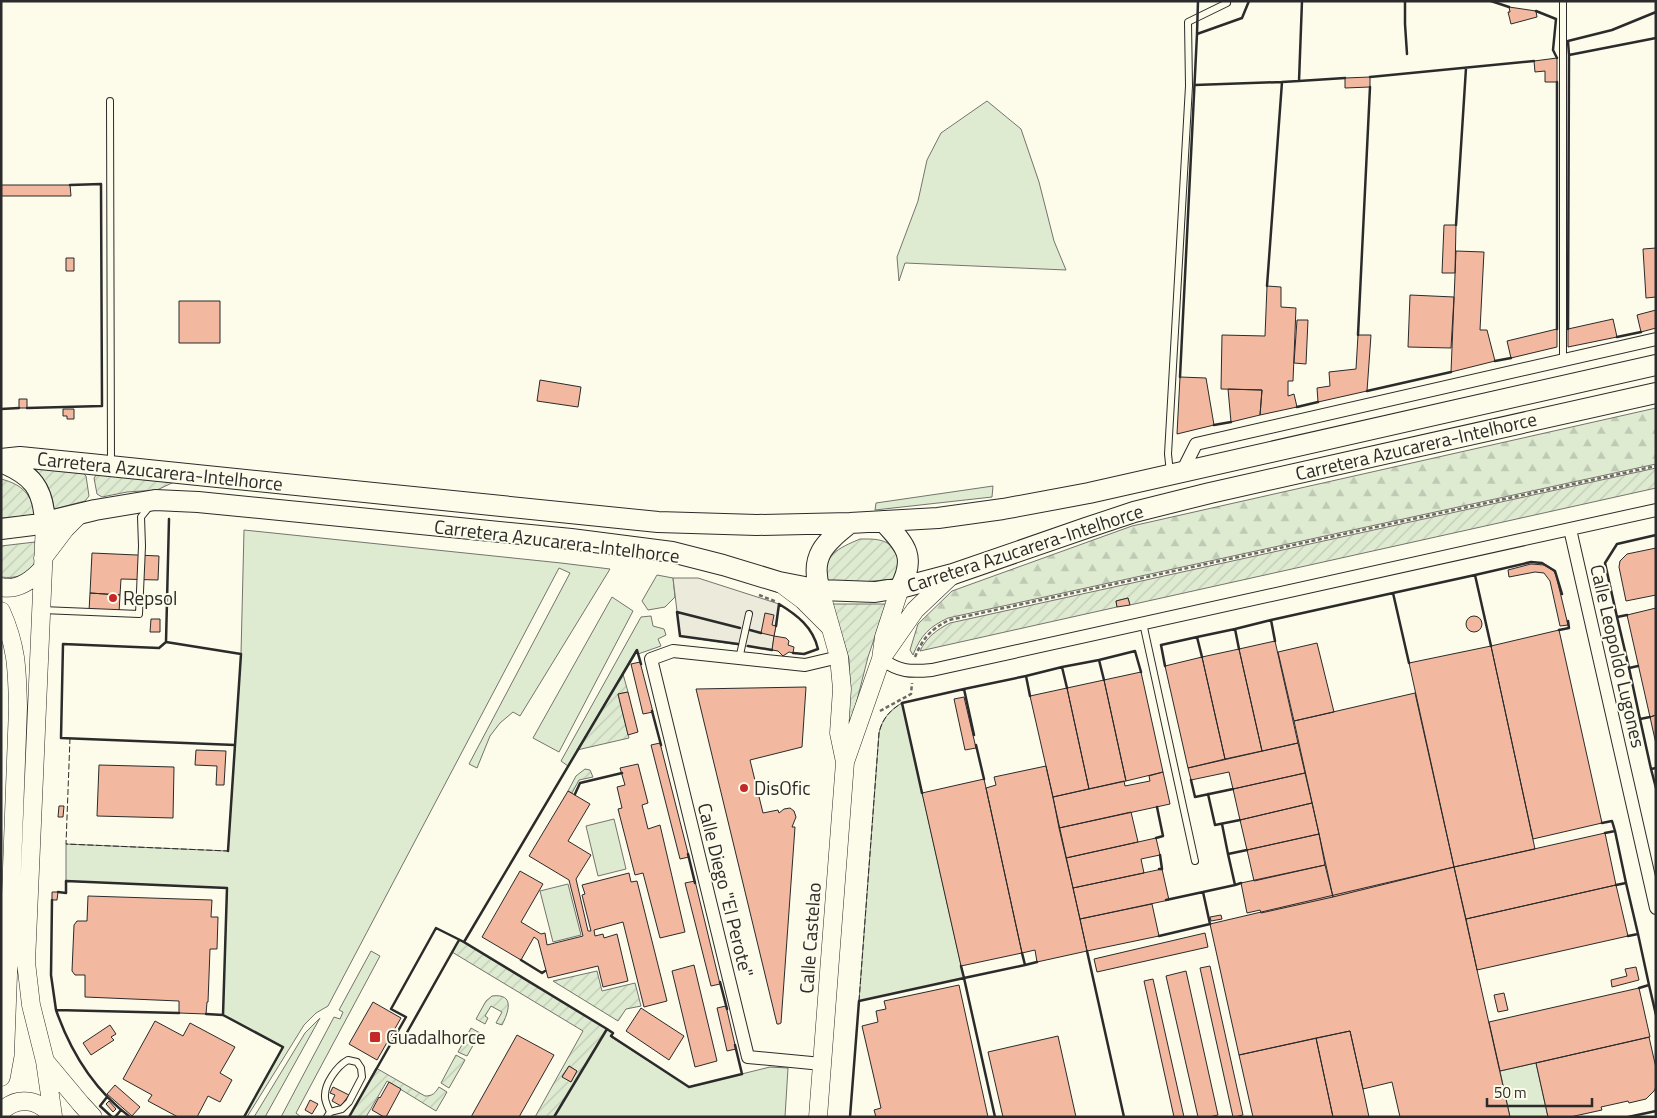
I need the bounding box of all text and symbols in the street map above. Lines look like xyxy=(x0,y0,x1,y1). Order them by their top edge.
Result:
street label: Carretera Azucarera-Intelhorce xyxy=(1292,404,1539,487)
street label: Carretera Azucarera-Intelhorce xyxy=(36,443,284,498)
street label: Carretera Azucarera-Intelhorce xyxy=(903,496,1147,599)
street label: Carretera Azucarera-Intelhorce xyxy=(433,511,681,570)
street label: Calle Leopoldo Lugones xyxy=(1583,561,1654,751)
place label: Repsol xyxy=(123,583,177,612)
marker: Repsol xyxy=(107,592,119,604)
place label: DisOfic xyxy=(754,773,811,802)
marker: DisOfic xyxy=(738,782,750,794)
street label: Calle Diego "El Perote" xyxy=(691,800,762,980)
street label: Calle Castelao xyxy=(791,881,828,994)
place label: Guadalhorce xyxy=(386,1022,486,1051)
marker: Guadalhorce xyxy=(368,1030,382,1044)
scale bar xyxy=(1487,1076,1592,1108)
text: 50 m xyxy=(1494,1081,1527,1104)

